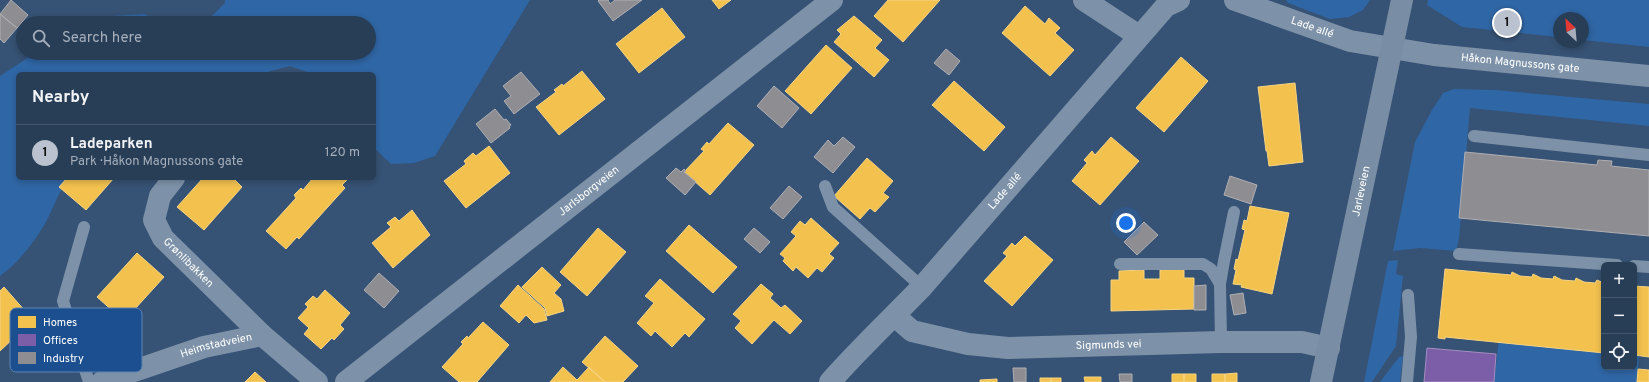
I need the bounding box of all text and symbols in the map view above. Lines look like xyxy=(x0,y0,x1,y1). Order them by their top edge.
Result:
pin: 1 xyxy=(1494,8,1520,38)
north arrow xyxy=(1553,12,1589,48)
street label: Lade allé xyxy=(1289,14,1336,42)
search box xyxy=(16,16,376,60)
icon: search xyxy=(30,27,52,49)
text: Search here xyxy=(62,29,142,48)
street label: Håkon Magnussons gate xyxy=(1460,51,1580,76)
text: Nearby xyxy=(32,87,89,109)
text: Ladeparken xyxy=(70,135,153,154)
text: 1 xyxy=(42,145,48,161)
text: 120 m xyxy=(325,145,360,161)
text: Park · Håkon Magnussons gate xyxy=(70,154,243,170)
street label: Jarlsborgveien xyxy=(556,163,622,219)
street label: Jarleveien xyxy=(1349,165,1374,218)
street label: Lade allé xyxy=(985,170,1025,213)
your location xyxy=(1116,213,1136,233)
street label: Grønlibakken xyxy=(160,235,216,291)
map controls xyxy=(1601,262,1637,370)
button: + xyxy=(1601,262,1637,298)
button: − xyxy=(1601,298,1637,334)
legend xyxy=(10,308,142,372)
text: Homes xyxy=(43,316,77,330)
street label: Heimstadveien xyxy=(178,330,253,362)
text: Offices xyxy=(43,334,78,348)
button: locate xyxy=(1601,334,1637,370)
street label: Sigmunds vei xyxy=(1075,337,1142,353)
text: Industry xyxy=(43,352,84,366)

